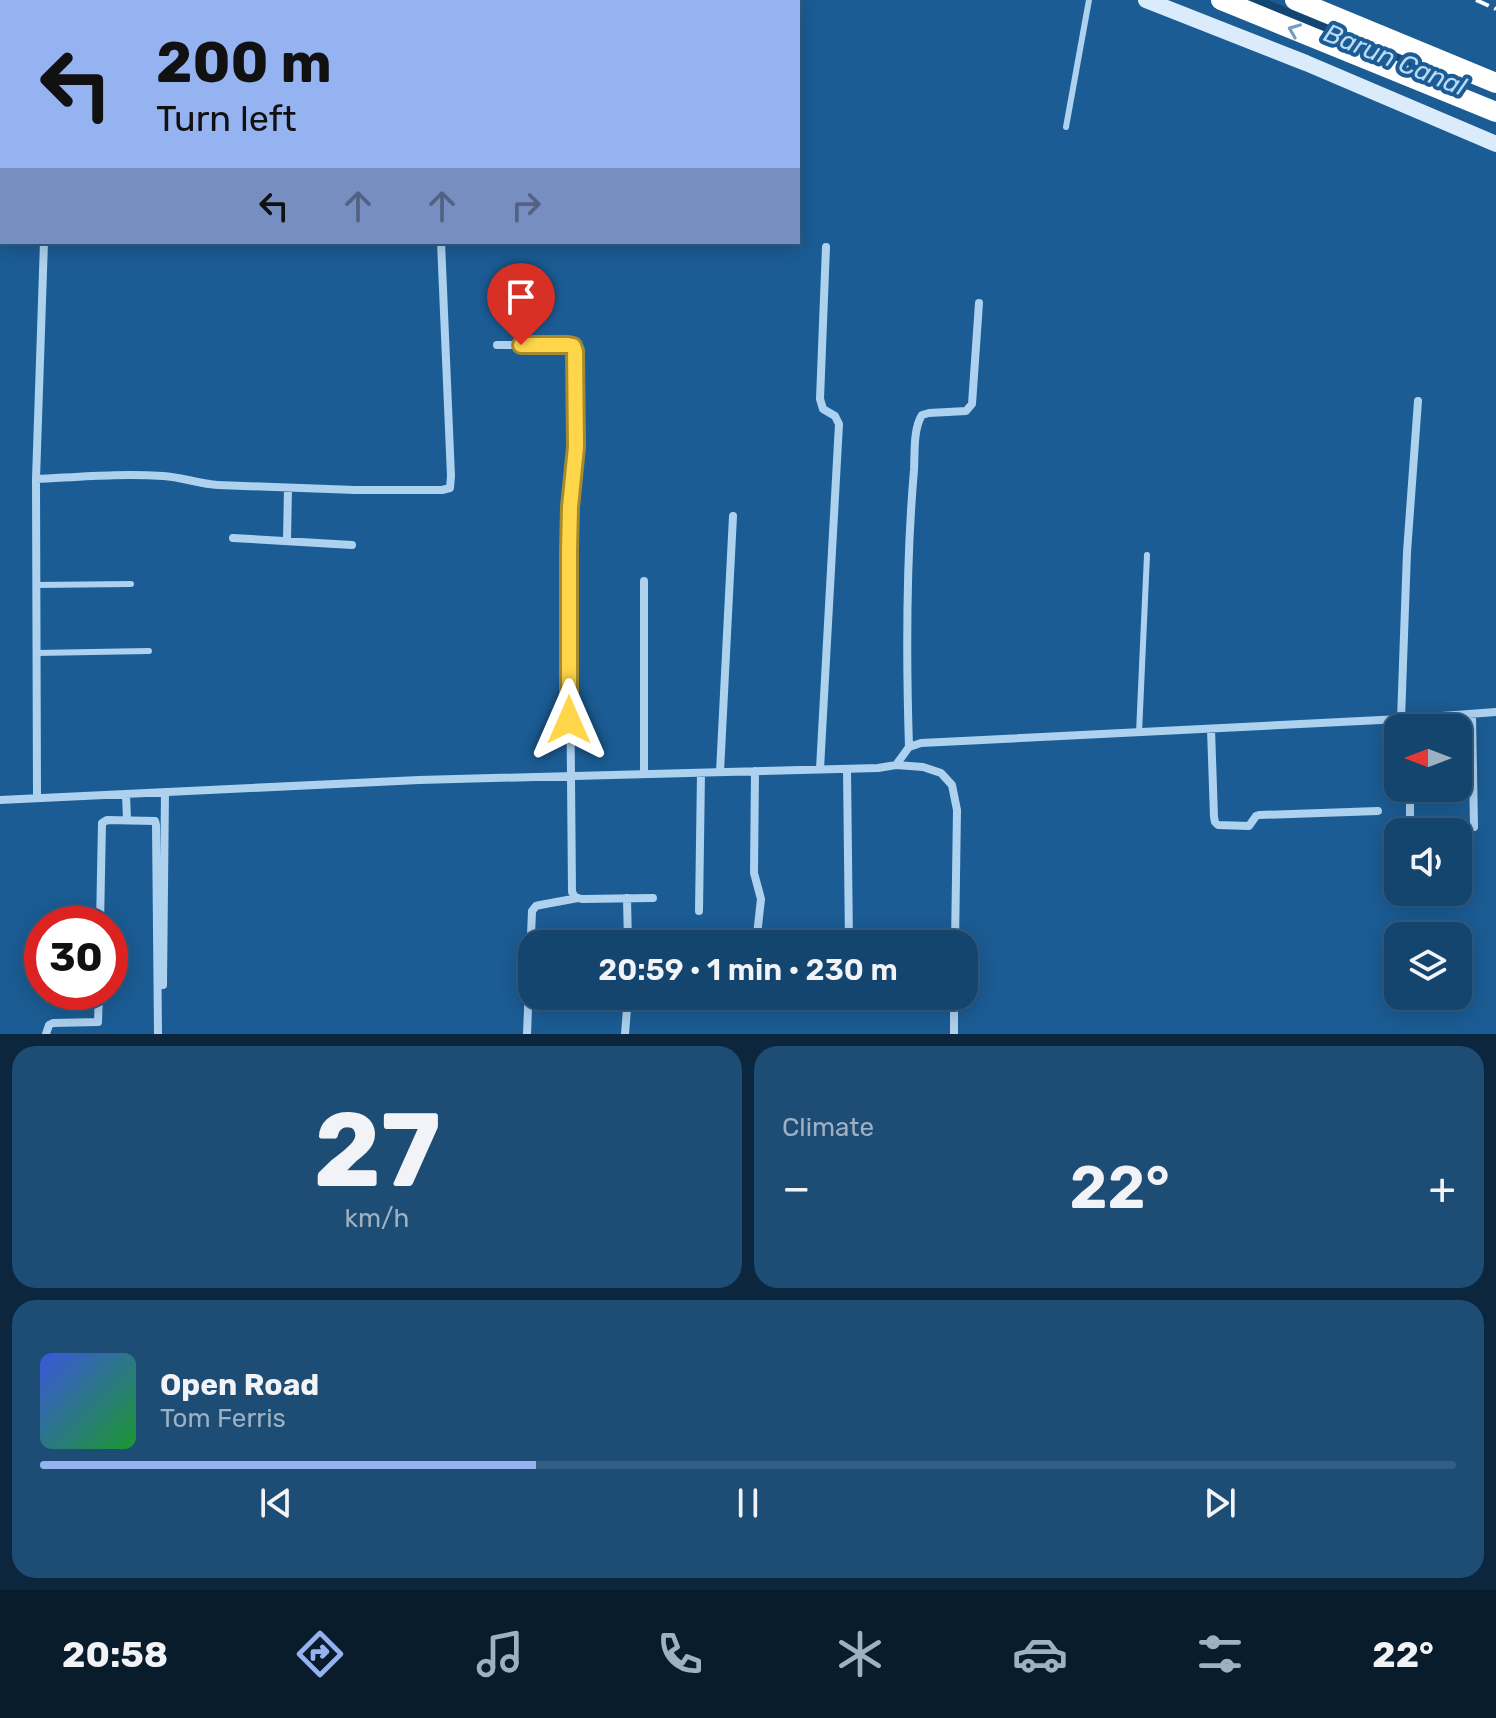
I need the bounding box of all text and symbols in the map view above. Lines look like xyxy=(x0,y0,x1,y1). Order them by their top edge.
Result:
water label: Barun Canal xyxy=(1319,17,1471,103)
one-way arrow xyxy=(1288,23,1302,40)
text: 200 m xyxy=(156,30,332,96)
icon: left xyxy=(24,32,128,136)
text: Turn left xyxy=(156,97,297,140)
icon: left xyxy=(252,184,296,228)
icon: ahead xyxy=(336,184,380,228)
icon: ahead xyxy=(420,184,464,228)
icon: right xyxy=(504,184,548,228)
pin xyxy=(487,263,555,345)
icon: arrive xyxy=(499,275,543,319)
position arrow xyxy=(527,678,611,762)
north arrow xyxy=(1384,714,1472,802)
map controls xyxy=(1384,714,1472,1010)
button: sound xyxy=(1384,818,1472,906)
speed limit sign: 30 xyxy=(24,906,128,1010)
button: layers xyxy=(1384,922,1472,1010)
text: 20:59 · 1 min · 230 m xyxy=(598,952,898,988)
text: 27 xyxy=(313,1089,441,1212)
text: Climate xyxy=(782,1112,874,1143)
text: 22° xyxy=(1069,1152,1170,1223)
text: − xyxy=(782,1162,811,1214)
text: + xyxy=(1429,1162,1456,1214)
text: km/h xyxy=(345,1203,409,1234)
text: Open Road xyxy=(160,1367,319,1403)
text: Tom Ferris xyxy=(160,1403,286,1434)
icon: previous xyxy=(254,1481,298,1525)
icon: pause xyxy=(726,1481,770,1525)
icon: next xyxy=(1198,1481,1242,1525)
icon: directions xyxy=(292,1626,348,1682)
icon: music xyxy=(472,1626,528,1682)
icon: phone xyxy=(652,1626,708,1682)
icon: climate xyxy=(832,1626,888,1682)
icon: car xyxy=(1012,1626,1068,1682)
icon: filters xyxy=(1192,1626,1248,1682)
text: 20:58 xyxy=(62,1633,168,1676)
text: 22° xyxy=(1372,1633,1434,1676)

